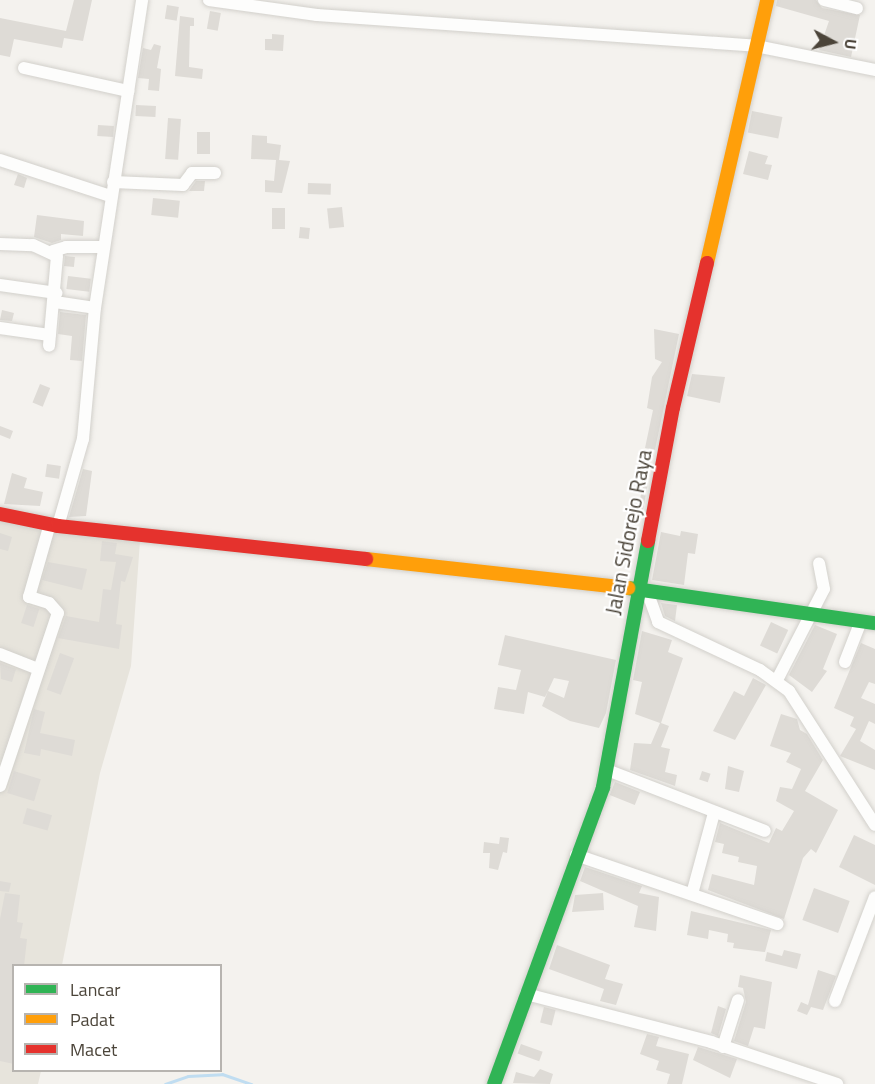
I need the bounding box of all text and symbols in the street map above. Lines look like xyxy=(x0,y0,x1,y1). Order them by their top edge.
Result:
north arrow xyxy=(803,12,863,72)
text: U xyxy=(838,38,863,51)
street label: Jalan Sidorejo Raya xyxy=(600,447,656,617)
legend xyxy=(12,964,222,1072)
text: Lancar xyxy=(70,976,120,1003)
text: Padat xyxy=(70,1006,114,1033)
text: Macet xyxy=(70,1036,117,1063)

